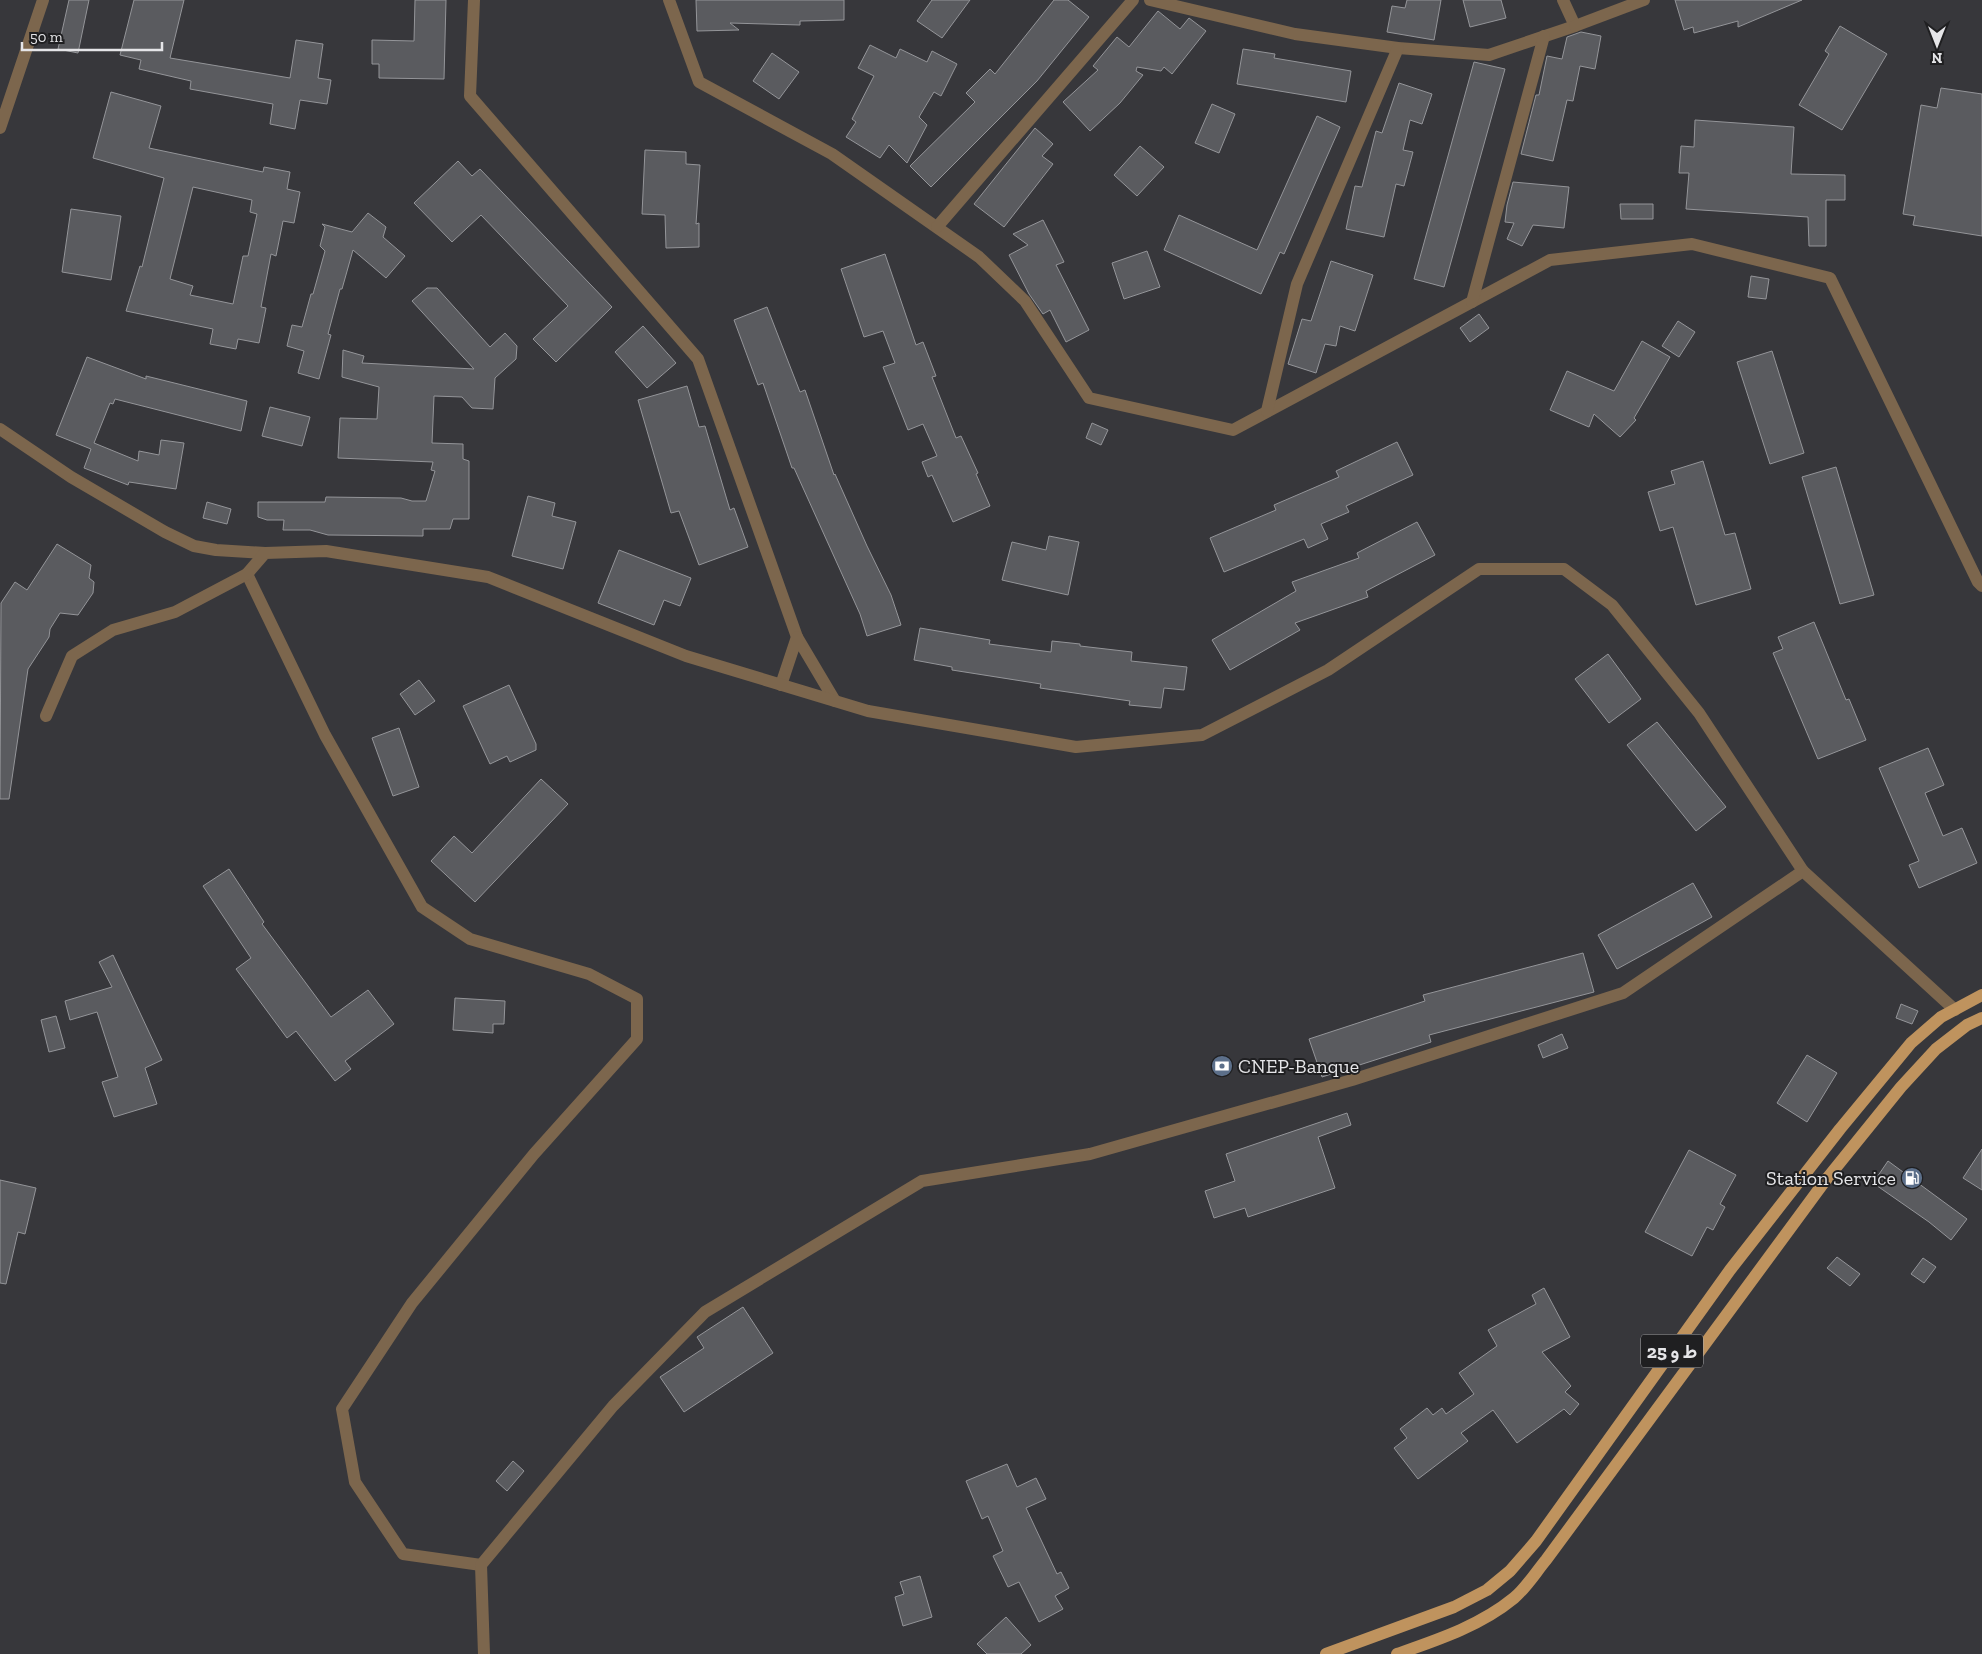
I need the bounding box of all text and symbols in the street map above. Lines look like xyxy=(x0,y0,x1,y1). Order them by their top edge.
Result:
scale bar xyxy=(22,20,162,52)
north arrow xyxy=(1912,20,1962,70)
text: 50 m xyxy=(30,28,63,46)
text: N xyxy=(1931,49,1942,66)
bank icon: CNEP-Banque xyxy=(1210,1054,1234,1078)
place label: CNEP-Banque xyxy=(1238,1054,1359,1078)
place label: Station Service xyxy=(1766,1166,1896,1190)
fuel station icon: Station Service xyxy=(1900,1166,1924,1190)
road number: ط و 25 xyxy=(1641,1334,1703,1368)

